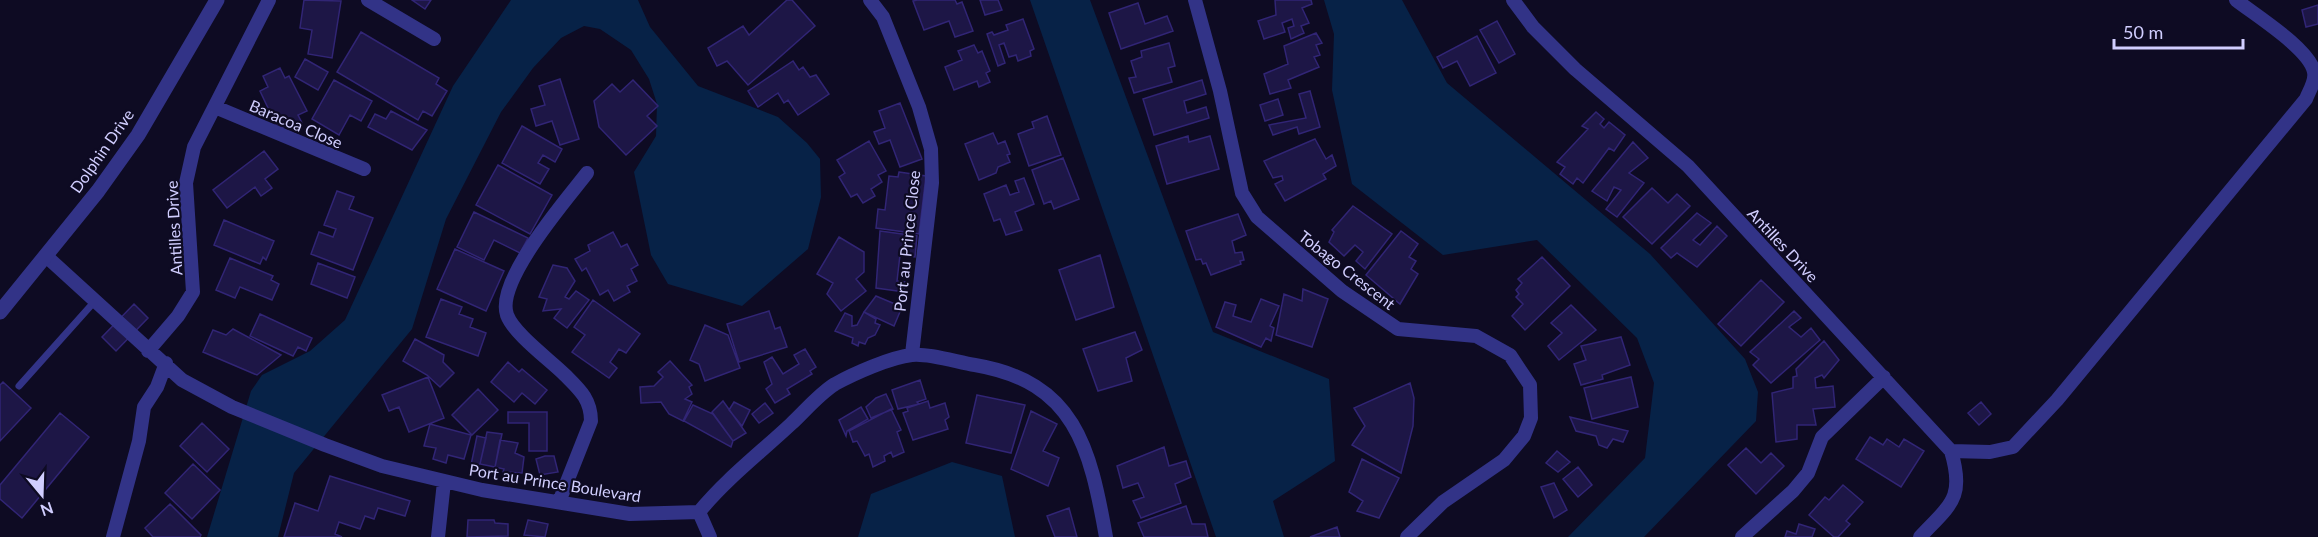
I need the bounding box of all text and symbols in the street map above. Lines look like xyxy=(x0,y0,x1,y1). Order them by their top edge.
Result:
scale bar xyxy=(2114,12,2243,50)
text: 50 m xyxy=(2123,21,2163,43)
street label: Baracoa Close xyxy=(247,95,346,152)
street label: Dolphin Drive xyxy=(66,105,137,196)
street label: Port au Prince Close xyxy=(890,169,923,312)
street label: Antilles Drive xyxy=(162,180,185,276)
street label: Antilles Drive xyxy=(1744,204,1823,286)
street label: Tobago Crescent xyxy=(1295,226,1399,313)
street label: Port au Prince Boulevard xyxy=(468,460,642,505)
north arrow xyxy=(12,465,72,525)
text: N xyxy=(38,499,56,521)

